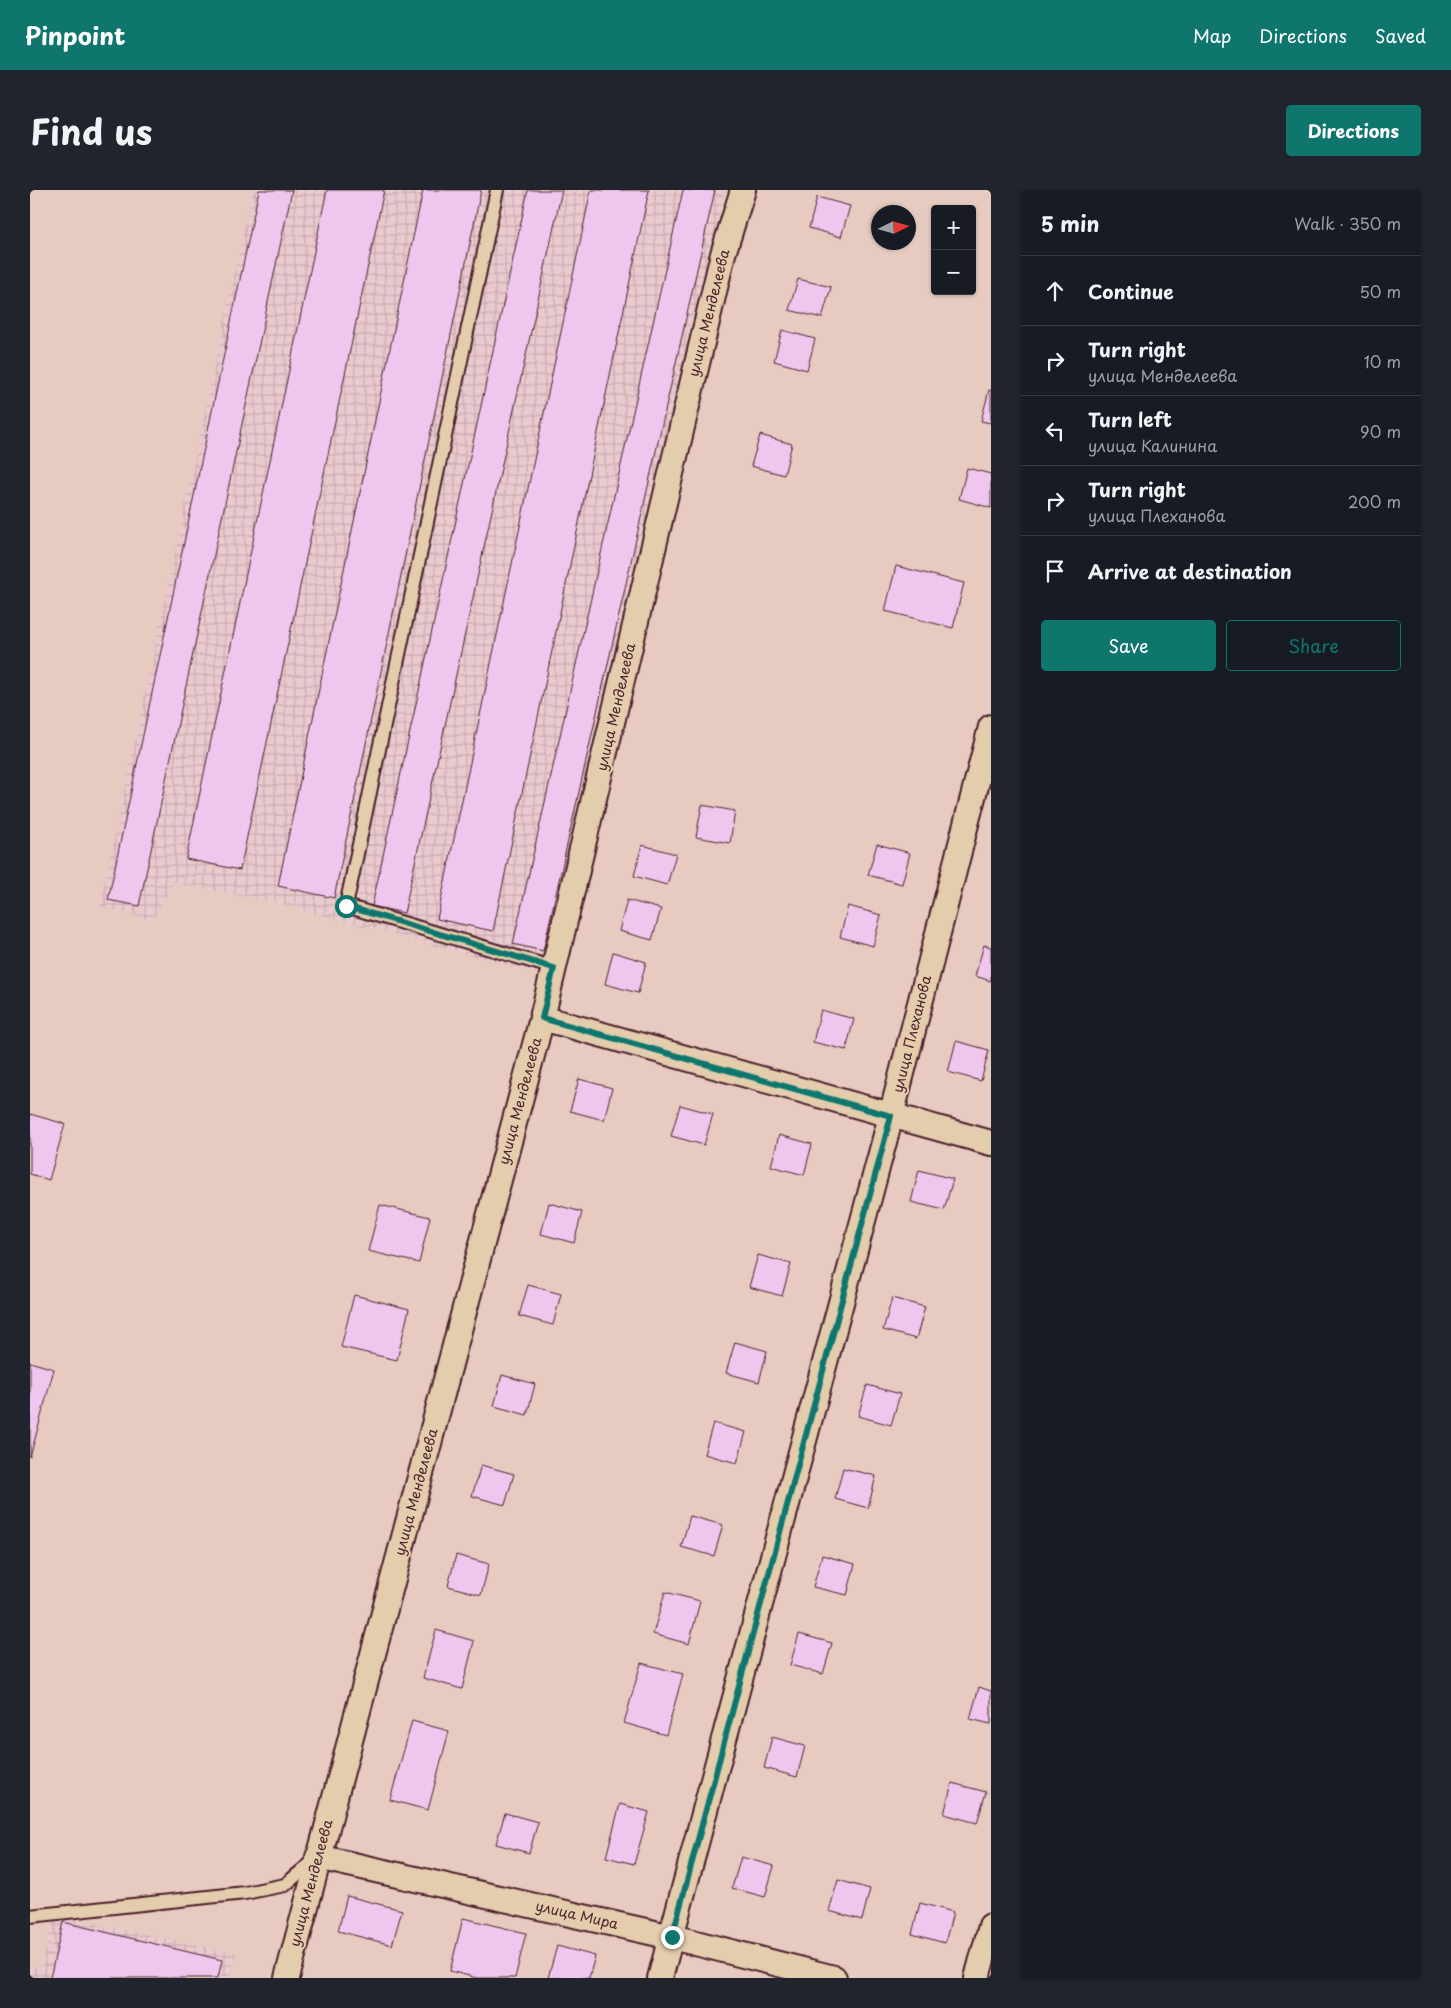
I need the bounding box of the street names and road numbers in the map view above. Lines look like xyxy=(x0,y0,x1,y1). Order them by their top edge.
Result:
street label: улица Менделеева xyxy=(683,247,735,379)
street label: улица Менделеева xyxy=(591,641,641,773)
street label: улица Плеханова xyxy=(887,973,936,1095)
street label: улица Менделеева xyxy=(492,1035,547,1167)
street label: улица Менделеева xyxy=(388,1426,443,1558)
street label: улица Менделеева xyxy=(283,1817,338,1949)
street label: улица Мира xyxy=(534,1895,621,1934)

